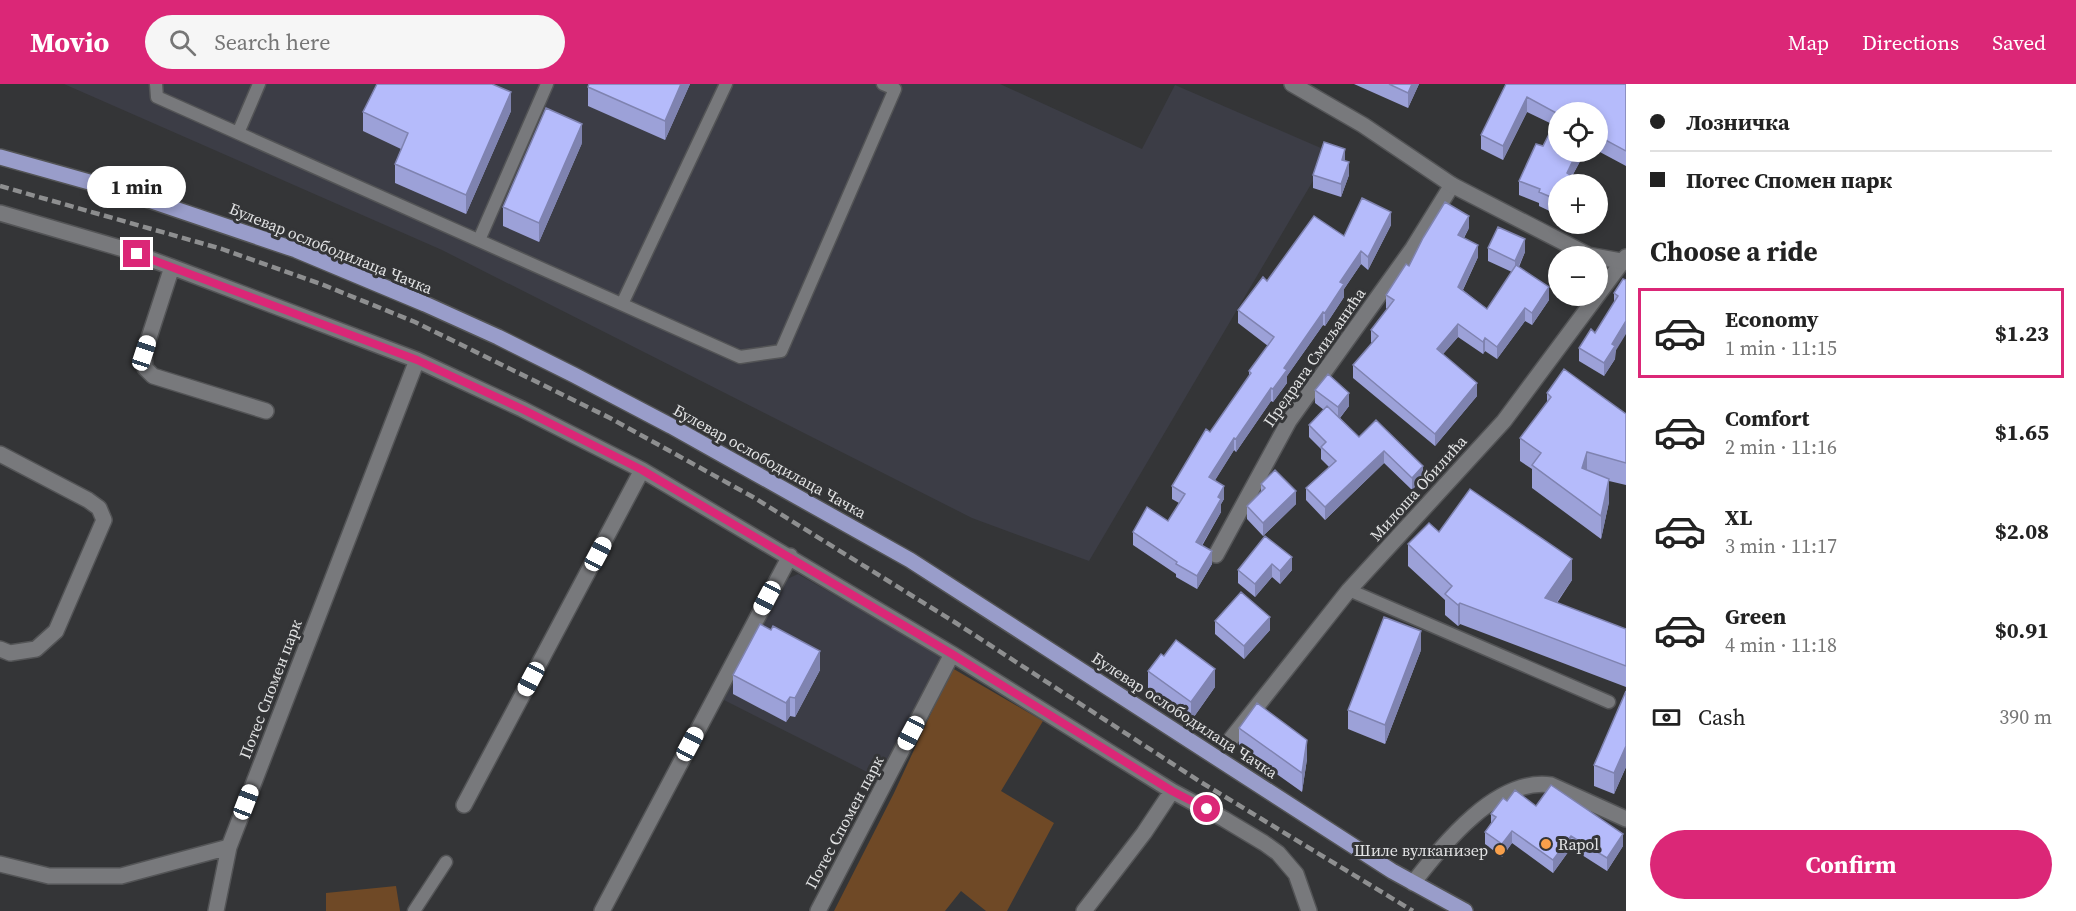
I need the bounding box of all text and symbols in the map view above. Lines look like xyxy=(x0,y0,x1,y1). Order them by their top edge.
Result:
search box xyxy=(145,15,565,69)
text: Movio xyxy=(30,23,109,61)
icon: search xyxy=(166,26,199,59)
text: Search here xyxy=(214,27,330,57)
text: Map xyxy=(1788,28,1829,57)
text: Directions xyxy=(1862,28,1959,57)
text: Saved xyxy=(1992,28,2046,57)
map controls xyxy=(1548,102,1608,306)
button: locate xyxy=(1548,102,1608,162)
text: Лозничка xyxy=(1686,107,1790,137)
text: Потес Спомен парк xyxy=(1686,165,1892,195)
callout: 1 min xyxy=(88,167,186,209)
text: 1 min xyxy=(111,173,162,201)
button: + xyxy=(1548,174,1608,234)
street label: Булевар ослободилаца Чачка xyxy=(226,197,437,299)
text: Choose a ride xyxy=(1650,233,1818,270)
route end xyxy=(123,240,150,267)
button: − xyxy=(1548,246,1608,306)
street label: Предрага Смиљанића xyxy=(1258,282,1371,431)
text: Economy xyxy=(1725,304,1819,334)
icon: car xyxy=(1653,306,1707,360)
text: $1.23 xyxy=(1995,318,2049,348)
car xyxy=(130,333,158,373)
text: 1 min · 11:15 xyxy=(1725,334,1837,362)
street label: Булевар ослободилаца Чачка xyxy=(670,399,871,524)
text: Comfort xyxy=(1725,403,1809,433)
icon: car xyxy=(1653,405,1707,459)
text: $1.65 xyxy=(1995,417,2049,447)
street label: Милоша Обилића xyxy=(1364,430,1472,546)
text: 2 min · 11:16 xyxy=(1725,433,1837,461)
text: XL xyxy=(1725,502,1752,532)
icon: car xyxy=(1653,504,1707,558)
text: $2.08 xyxy=(1995,516,2049,546)
text: 3 min · 11:17 xyxy=(1725,532,1837,560)
car xyxy=(582,534,614,574)
car xyxy=(751,578,783,618)
text: Green xyxy=(1725,601,1786,631)
icon: car xyxy=(1653,603,1707,657)
text: $0.91 xyxy=(1995,615,2049,645)
street label: Потес Спомен парк xyxy=(233,616,307,762)
text: 4 min · 11:18 xyxy=(1725,631,1837,659)
street label: Булевар ослободилаца Чачка xyxy=(1088,647,1283,784)
car xyxy=(515,659,547,699)
icon: cash xyxy=(1650,701,1683,734)
text: Cash xyxy=(1698,702,1746,732)
text: 390 m xyxy=(1999,703,2052,731)
car xyxy=(895,713,927,753)
car xyxy=(674,724,706,764)
street label: Потес Спомен парк xyxy=(800,752,888,892)
car xyxy=(231,782,261,822)
route start xyxy=(1193,795,1220,822)
button: Confirm xyxy=(1650,830,2052,899)
place label: Rapol xyxy=(1558,833,1599,855)
marker: Rapol xyxy=(1539,837,1553,851)
place label: Шиле вулканизер xyxy=(1354,839,1488,861)
marker: Шиле вулканизер xyxy=(1493,843,1507,857)

